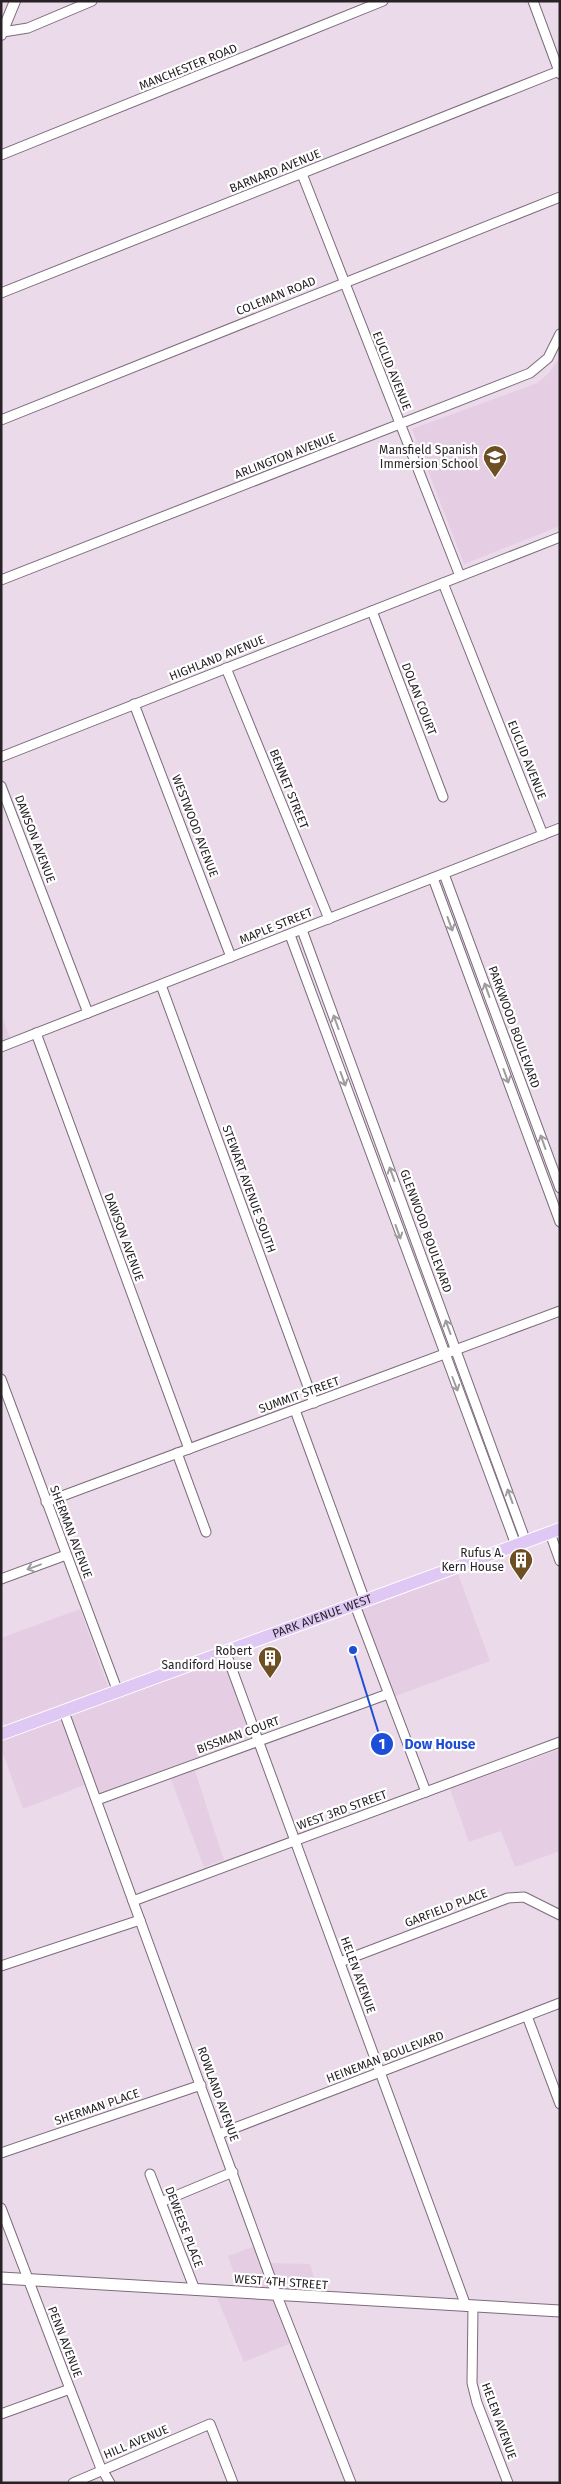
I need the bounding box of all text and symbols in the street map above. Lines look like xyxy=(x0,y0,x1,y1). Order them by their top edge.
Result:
street label: MANCHESTER ROAD xyxy=(137,41,239,93)
street label: BARNARD AVENUE xyxy=(227,146,323,196)
street label: COLEMAN ROAD xyxy=(234,274,318,318)
street label: EUCLID AVENUE xyxy=(370,329,414,413)
street label: ARLINGTON AVENUE xyxy=(233,430,337,482)
place label: Mansfield Spanish Immersion School xyxy=(379,443,478,471)
school or university icon: Mansfield Spanish Immersion School xyxy=(482,444,508,478)
street label: HIGHLAND AVENUE xyxy=(167,632,267,684)
street label: DOLAN COURT xyxy=(399,661,439,738)
street label: EUCLID AVENUE xyxy=(505,718,549,802)
street label: BENNET STREET xyxy=(267,747,312,832)
street label: WESTWOOD AVENUE xyxy=(169,773,221,879)
street label: DAWSON AVENUE xyxy=(12,793,58,885)
street label: MAPLE STREET xyxy=(237,905,315,947)
one-way arrow xyxy=(446,916,455,931)
street label: PARKWOOD BOULEVARD xyxy=(485,964,543,1090)
one-way arrow xyxy=(482,983,491,998)
one-way arrow xyxy=(331,1014,340,1030)
one-way arrow xyxy=(502,1068,511,1084)
one-way arrow xyxy=(339,1071,348,1086)
street label: STEWART AVENUE SOUTH xyxy=(219,1123,279,1255)
one-way arrow xyxy=(538,1135,547,1151)
one-way arrow xyxy=(387,1167,396,1182)
street label: GLENWOOD BOULEVARD xyxy=(397,1168,455,1295)
street label: DAWSON AVENUE xyxy=(102,1191,146,1283)
one-way arrow xyxy=(394,1223,403,1239)
one-way arrow xyxy=(443,1320,452,1335)
street label: SUMMIT STREET xyxy=(257,1374,342,1416)
one-way arrow xyxy=(451,1376,460,1391)
street label: SHERMAN AVENUE xyxy=(47,1484,95,1580)
one-way arrow xyxy=(505,1489,514,1504)
place label: Rufus A. Kern House xyxy=(441,1546,504,1574)
building icon: Rufus A. Kern House xyxy=(508,1547,534,1581)
one-way arrow xyxy=(27,1563,42,1572)
street label: PARK AVENUE WEST xyxy=(270,1591,375,1641)
place label: Robert Sandiford House xyxy=(162,1644,253,1672)
building icon: Robert Sandiford House xyxy=(257,1645,283,1679)
street label: BISSMAN COURT xyxy=(195,1713,282,1756)
callout: Dow House xyxy=(370,1730,486,1759)
text: 1 xyxy=(379,1735,385,1753)
text: Dow House xyxy=(404,1736,476,1753)
street label: WEST 3RD STREET xyxy=(295,1787,390,1833)
street label: GARFIELD PLACE xyxy=(403,1886,489,1930)
street label: HELEN AVENUE xyxy=(338,1935,378,2015)
street label: HEINEMAN BOULEVARD xyxy=(324,2028,446,2086)
street label: ROWLAND AVENUE xyxy=(194,2045,242,2143)
street label: SHERMAN PLACE xyxy=(53,2086,141,2128)
street label: DEWEESE PLACE xyxy=(162,2184,206,2270)
street label: WEST 4TH STREET xyxy=(234,2272,329,2292)
street label: PENN AVENUE xyxy=(45,2304,85,2380)
street label: HELEN AVENUE xyxy=(479,2381,519,2461)
street label: HILL AVENUE xyxy=(101,2422,171,2462)

